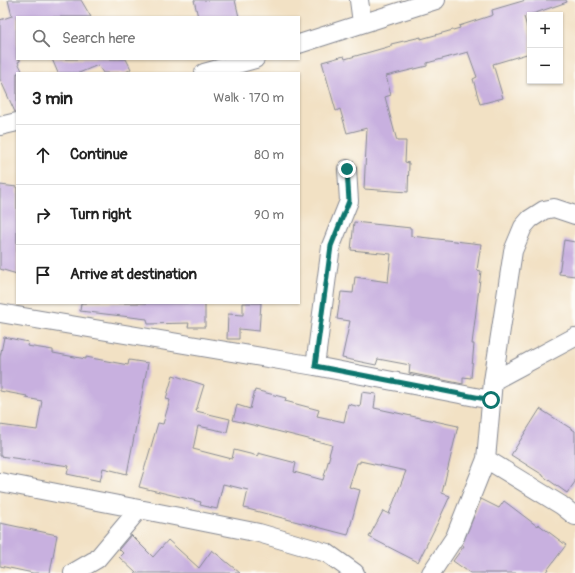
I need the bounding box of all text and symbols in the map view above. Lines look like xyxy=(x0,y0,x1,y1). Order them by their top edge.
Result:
map controls xyxy=(527,12,563,84)
button: + xyxy=(527,12,563,48)
search box xyxy=(16,16,300,60)
icon: search xyxy=(30,27,52,49)
text: Search here xyxy=(62,29,135,48)
button: − xyxy=(527,48,563,84)
text: 3 min xyxy=(32,88,73,109)
text: Walk · 170 m xyxy=(213,90,284,106)
icon: ahead xyxy=(32,144,54,166)
text: Continue xyxy=(70,145,128,164)
text: 80 m xyxy=(254,147,284,163)
route end xyxy=(338,160,356,178)
icon: right xyxy=(32,204,54,226)
text: Turn right xyxy=(70,205,131,224)
text: 90 m xyxy=(254,207,284,223)
icon: arrive xyxy=(32,264,54,286)
text: Arrive at destination xyxy=(70,265,197,284)
route start xyxy=(482,391,500,409)

